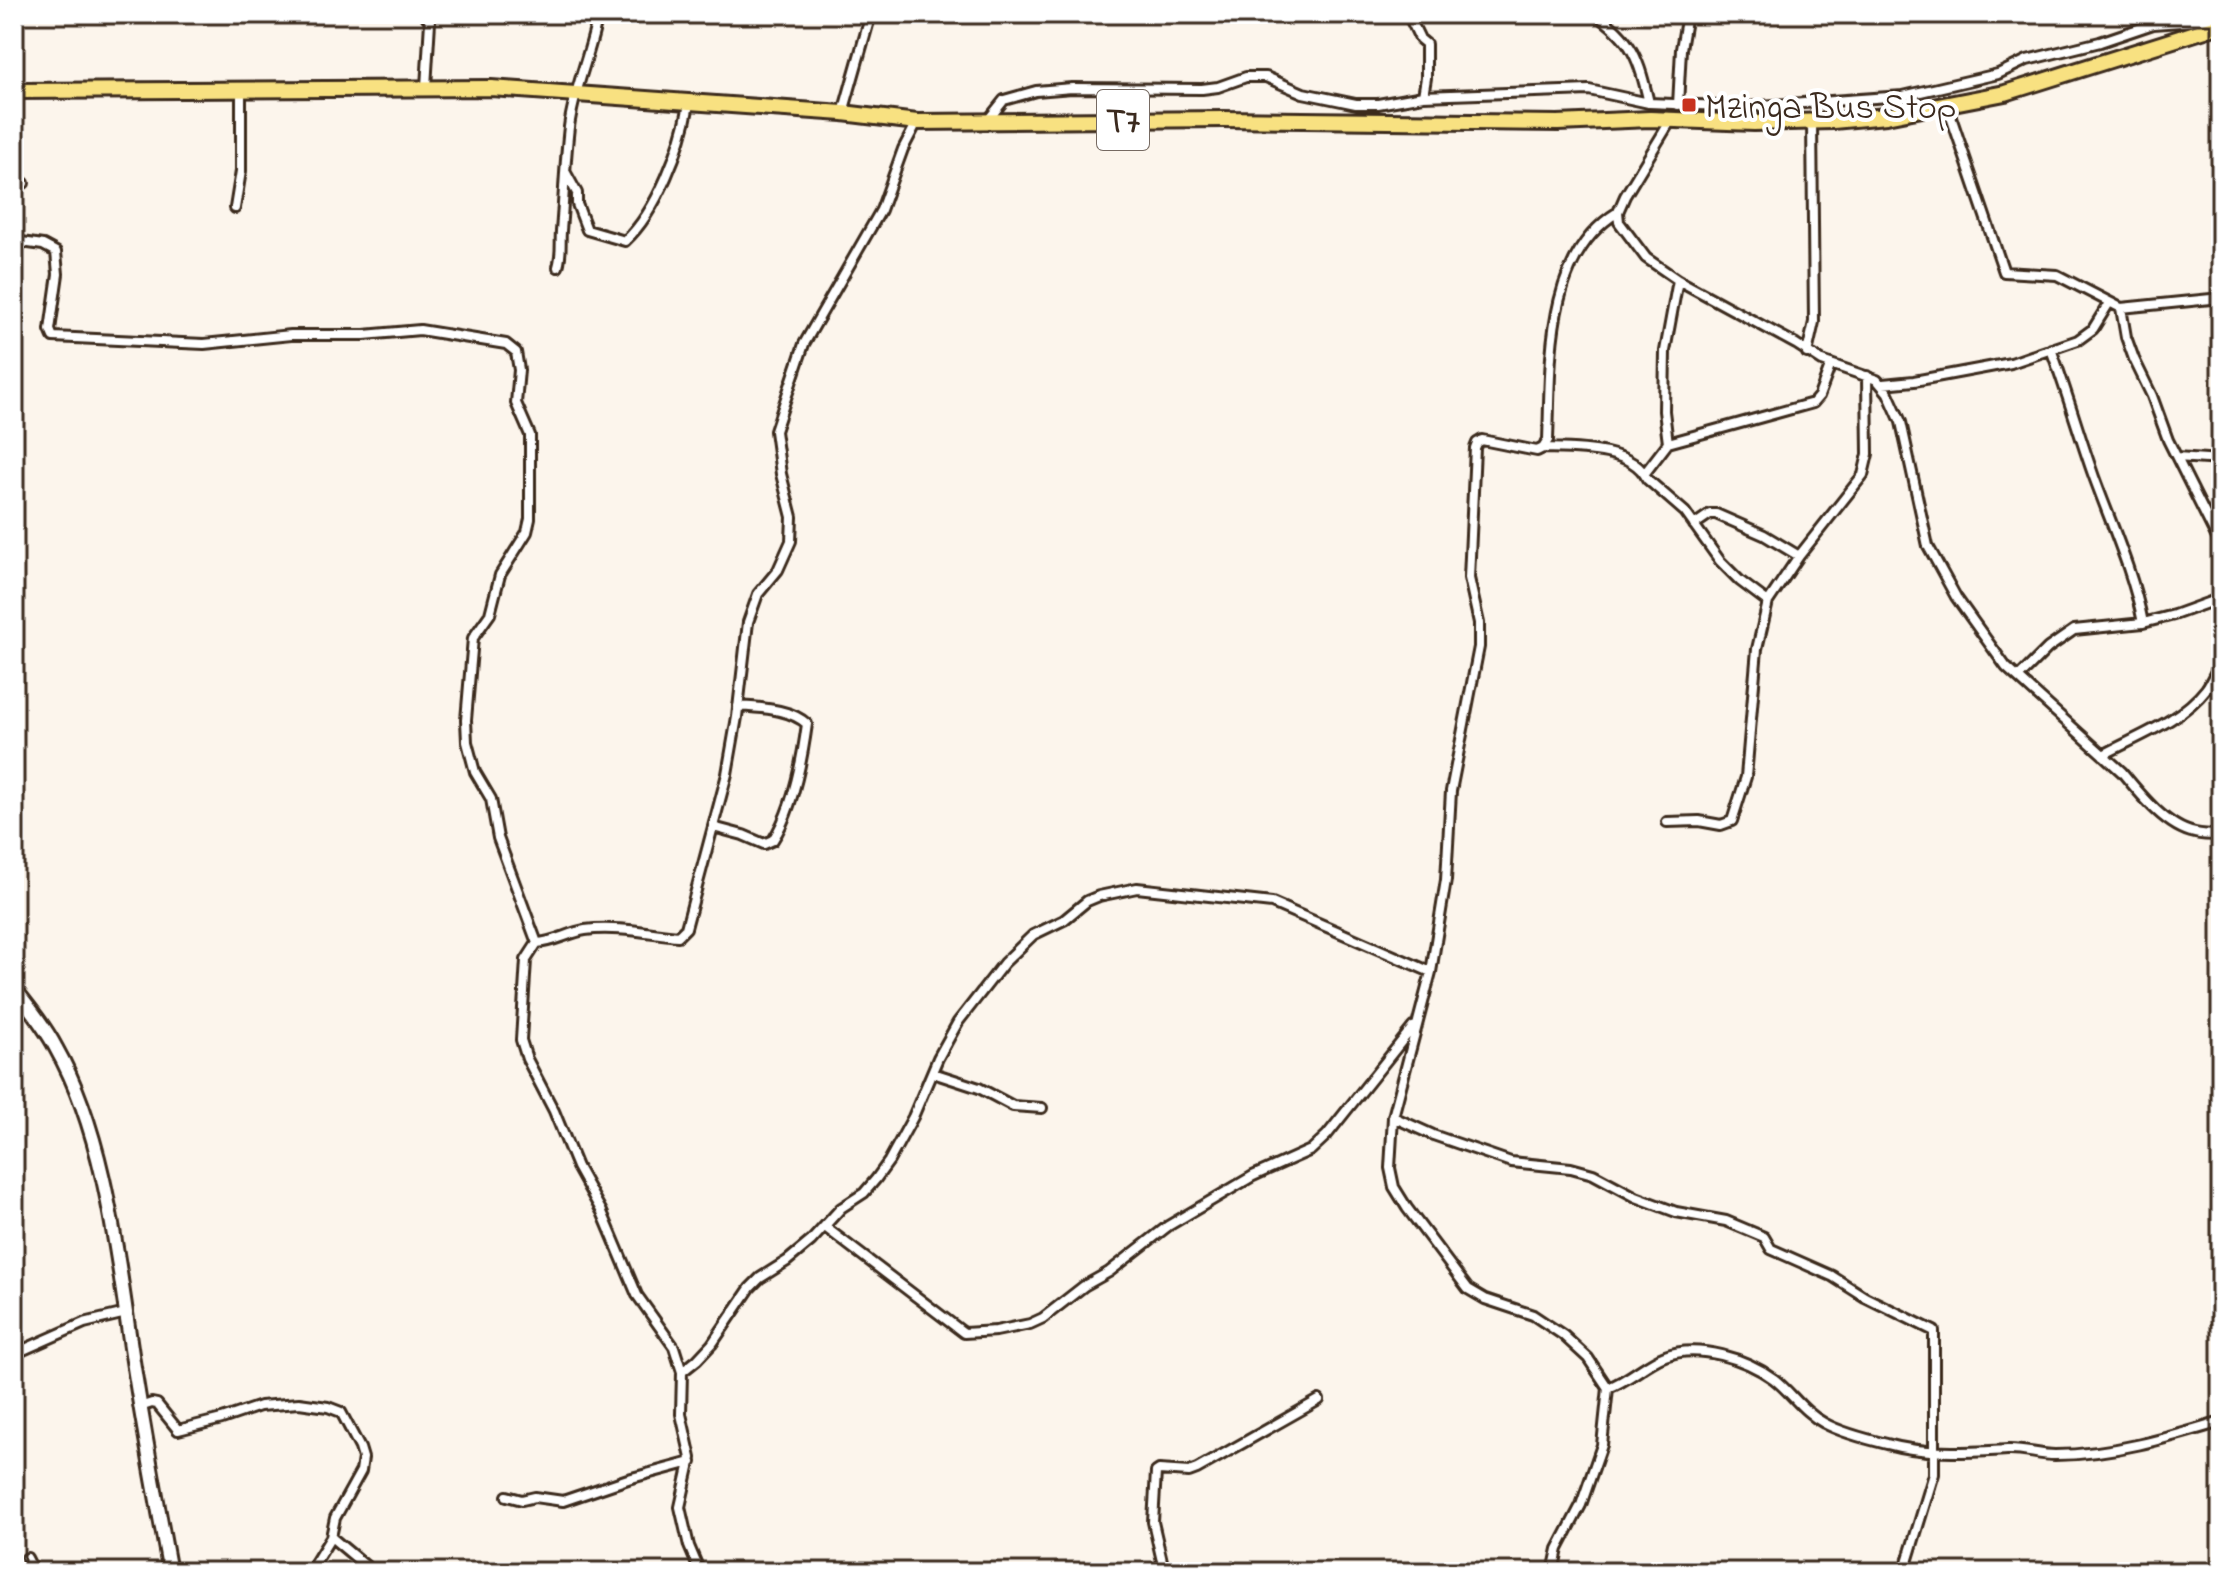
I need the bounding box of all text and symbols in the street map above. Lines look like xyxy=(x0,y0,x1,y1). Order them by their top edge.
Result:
place label: Mzinga Bus Stop xyxy=(1705,83,1956,136)
road number: T7 xyxy=(1097,90,1149,150)
marker: Mzinga Bus Stop xyxy=(1680,96,1698,114)

